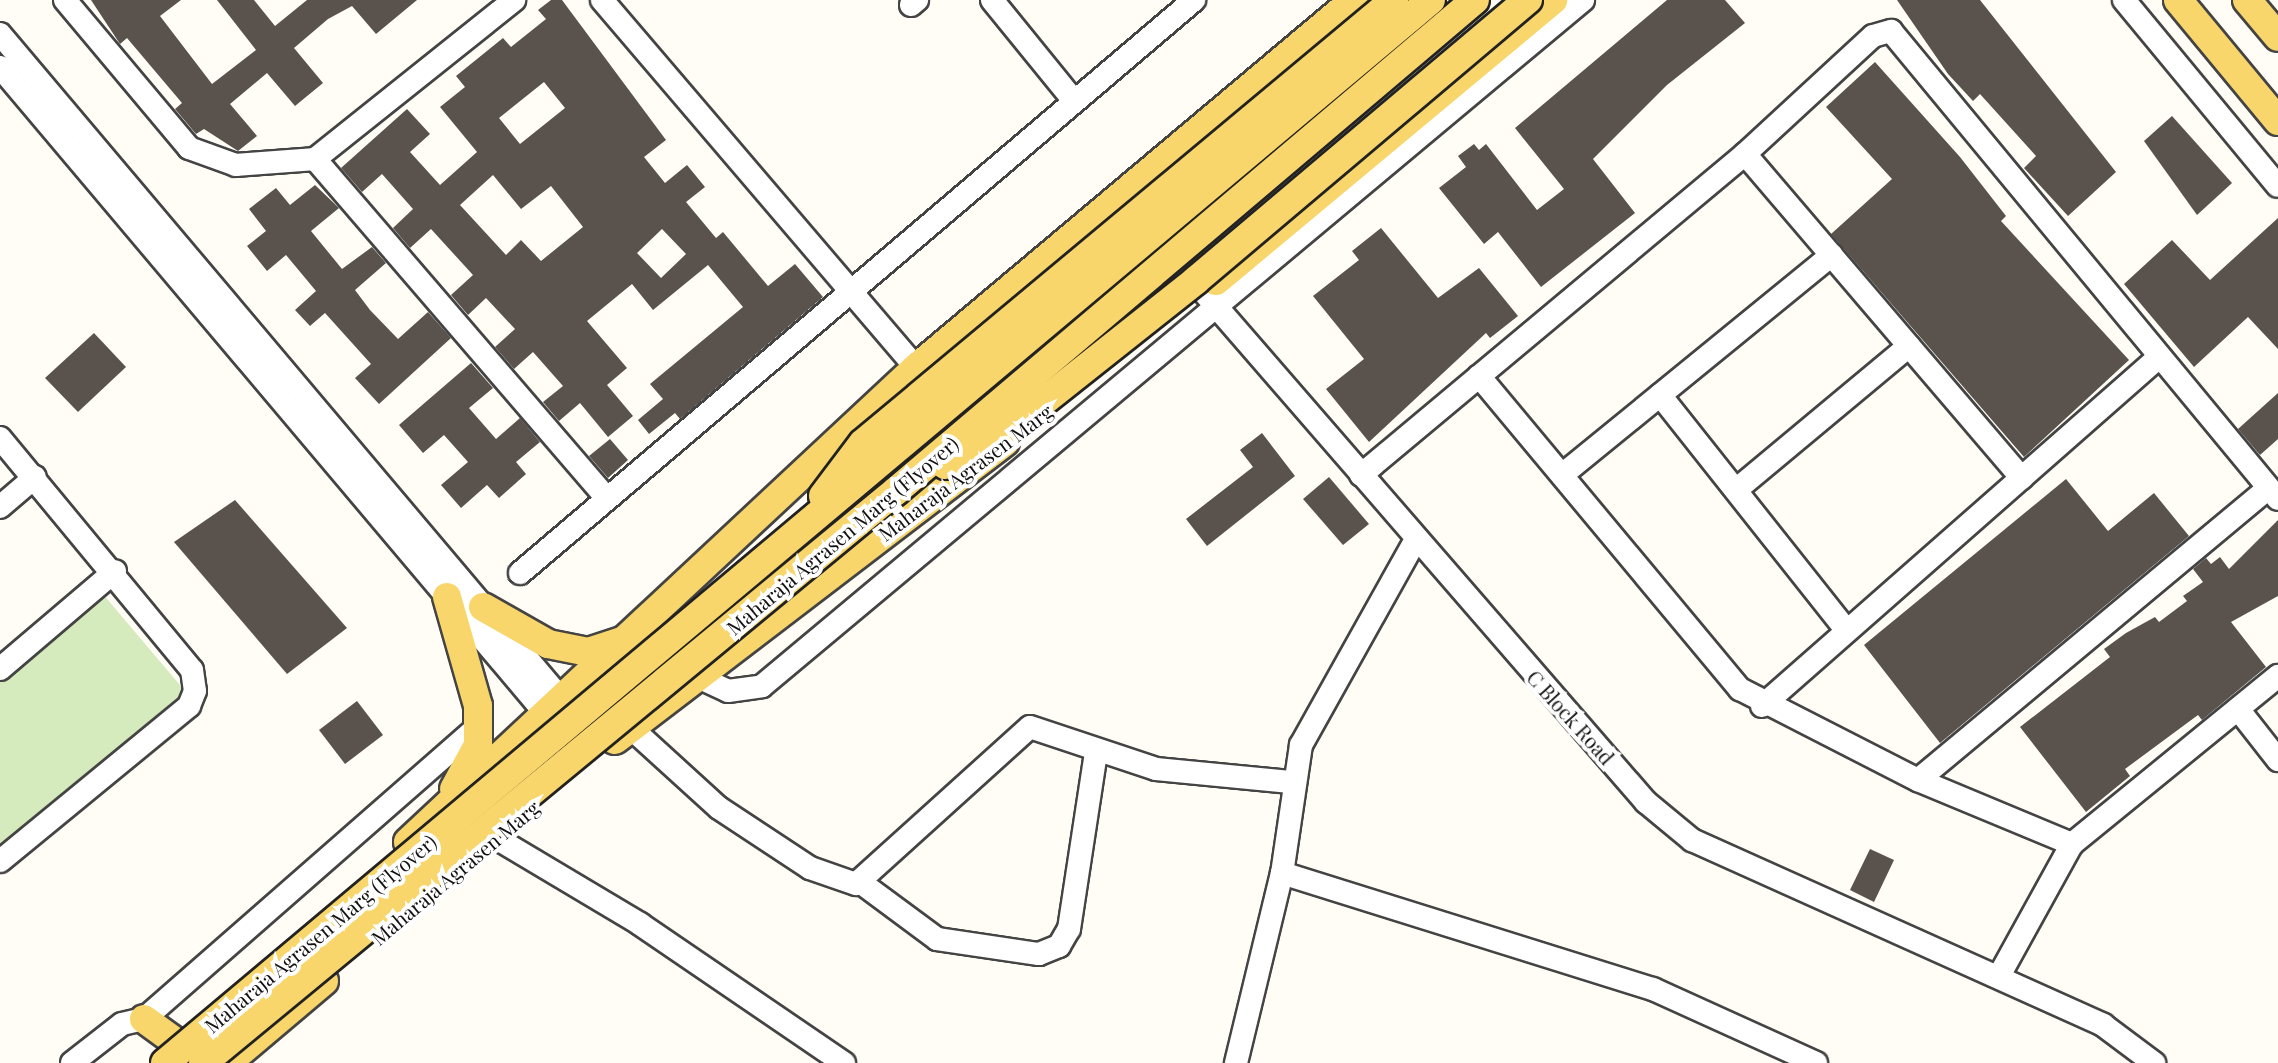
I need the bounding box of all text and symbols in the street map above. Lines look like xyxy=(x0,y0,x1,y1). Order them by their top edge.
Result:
street label: Maharaja Agrasen Marg xyxy=(873,398,1057,546)
street label: Maharaja Agrasen Marg (Flyover) xyxy=(721,431,963,639)
street label: C Block Road xyxy=(1522,665,1620,769)
street label: Maharaja Agrasen Marg xyxy=(366,794,544,950)
street label: Maharaja Agrasen Marg (Flyover) xyxy=(199,829,441,1037)

